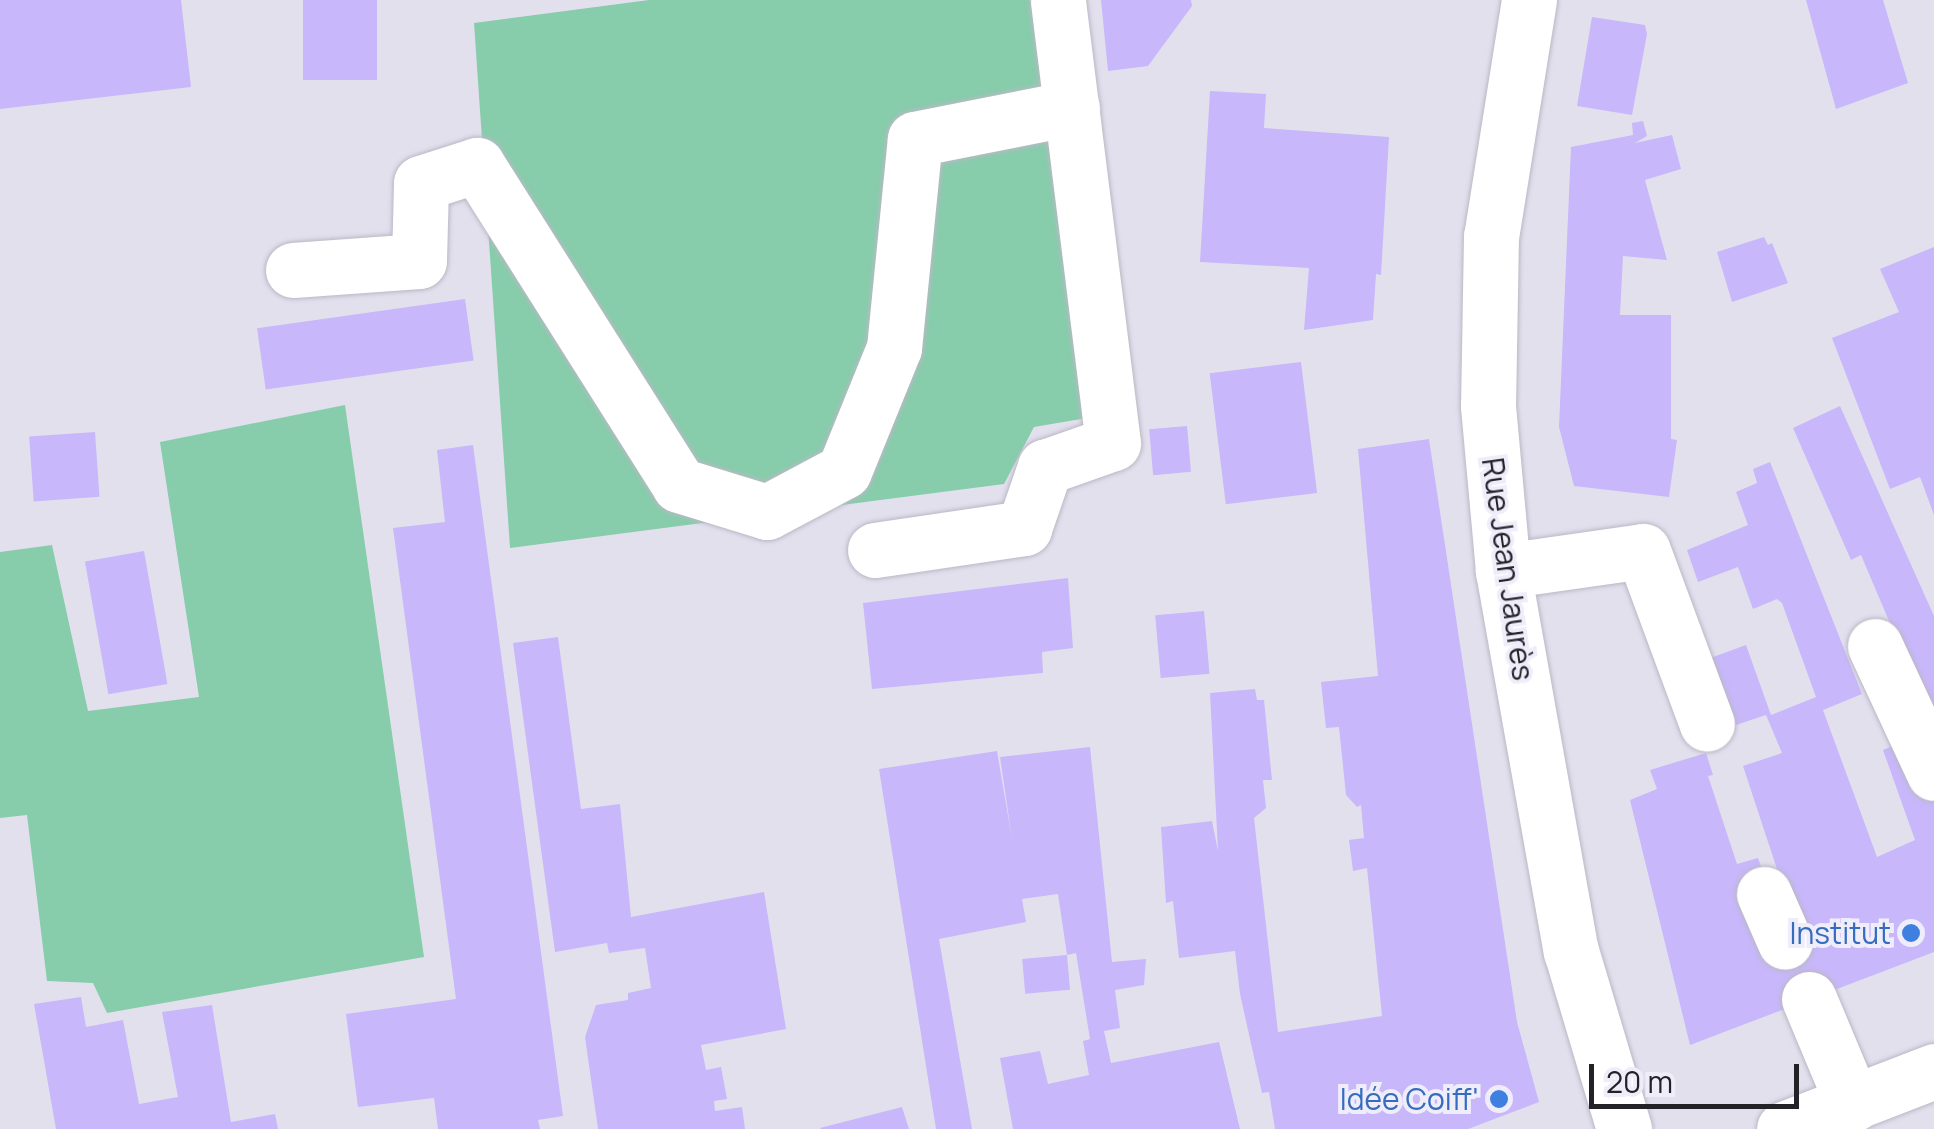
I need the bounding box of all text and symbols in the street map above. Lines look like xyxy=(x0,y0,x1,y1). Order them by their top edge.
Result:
street label: Rue Jean Jaurès xyxy=(1475,455,1541,683)
place label: Institut xyxy=(1790,915,1891,951)
marker: Institut xyxy=(1900,922,1922,944)
scale bar xyxy=(1594,1044,1804,1106)
text: 20 m xyxy=(1606,1061,1673,1102)
place label: Idée Coiff' xyxy=(1340,1081,1479,1117)
marker: Idée Coiff' xyxy=(1488,1088,1510,1110)

